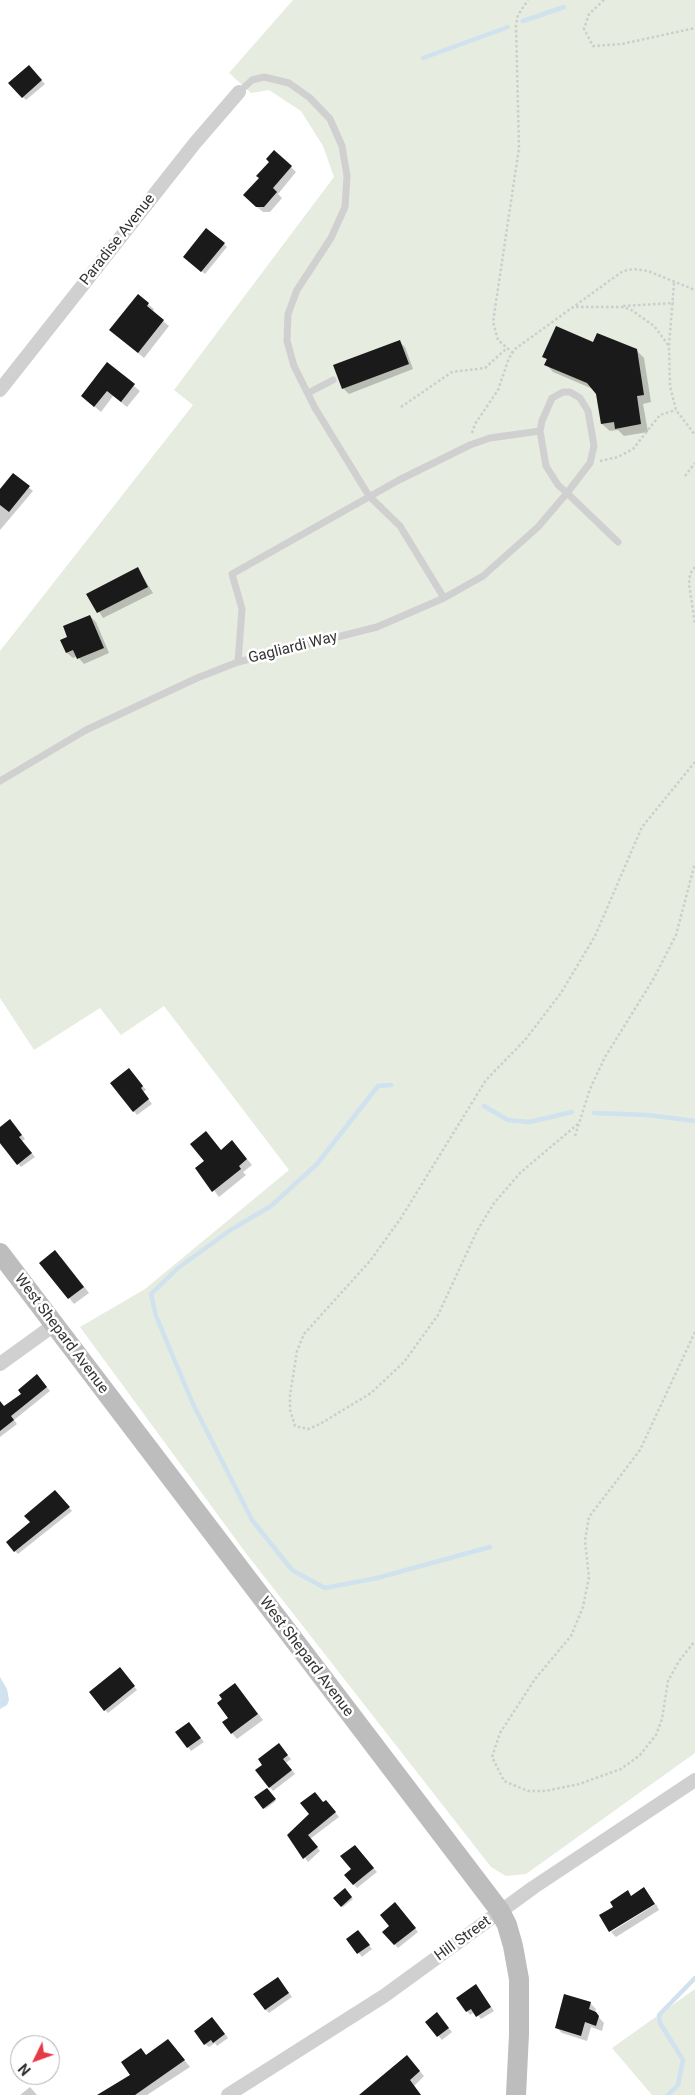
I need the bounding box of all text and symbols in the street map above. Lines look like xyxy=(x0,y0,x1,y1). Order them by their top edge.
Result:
street label: Paradise Avenue xyxy=(77,191,159,289)
street label: Gagliardi Way xyxy=(247,628,339,668)
street label: West Shepard Avenue xyxy=(10,1271,112,1397)
street label: West Shepard Avenue xyxy=(255,1594,357,1720)
street label: Hill Street xyxy=(431,1913,495,1965)
north arrow xyxy=(10,2035,60,2085)
text: N xyxy=(15,2060,34,2078)

